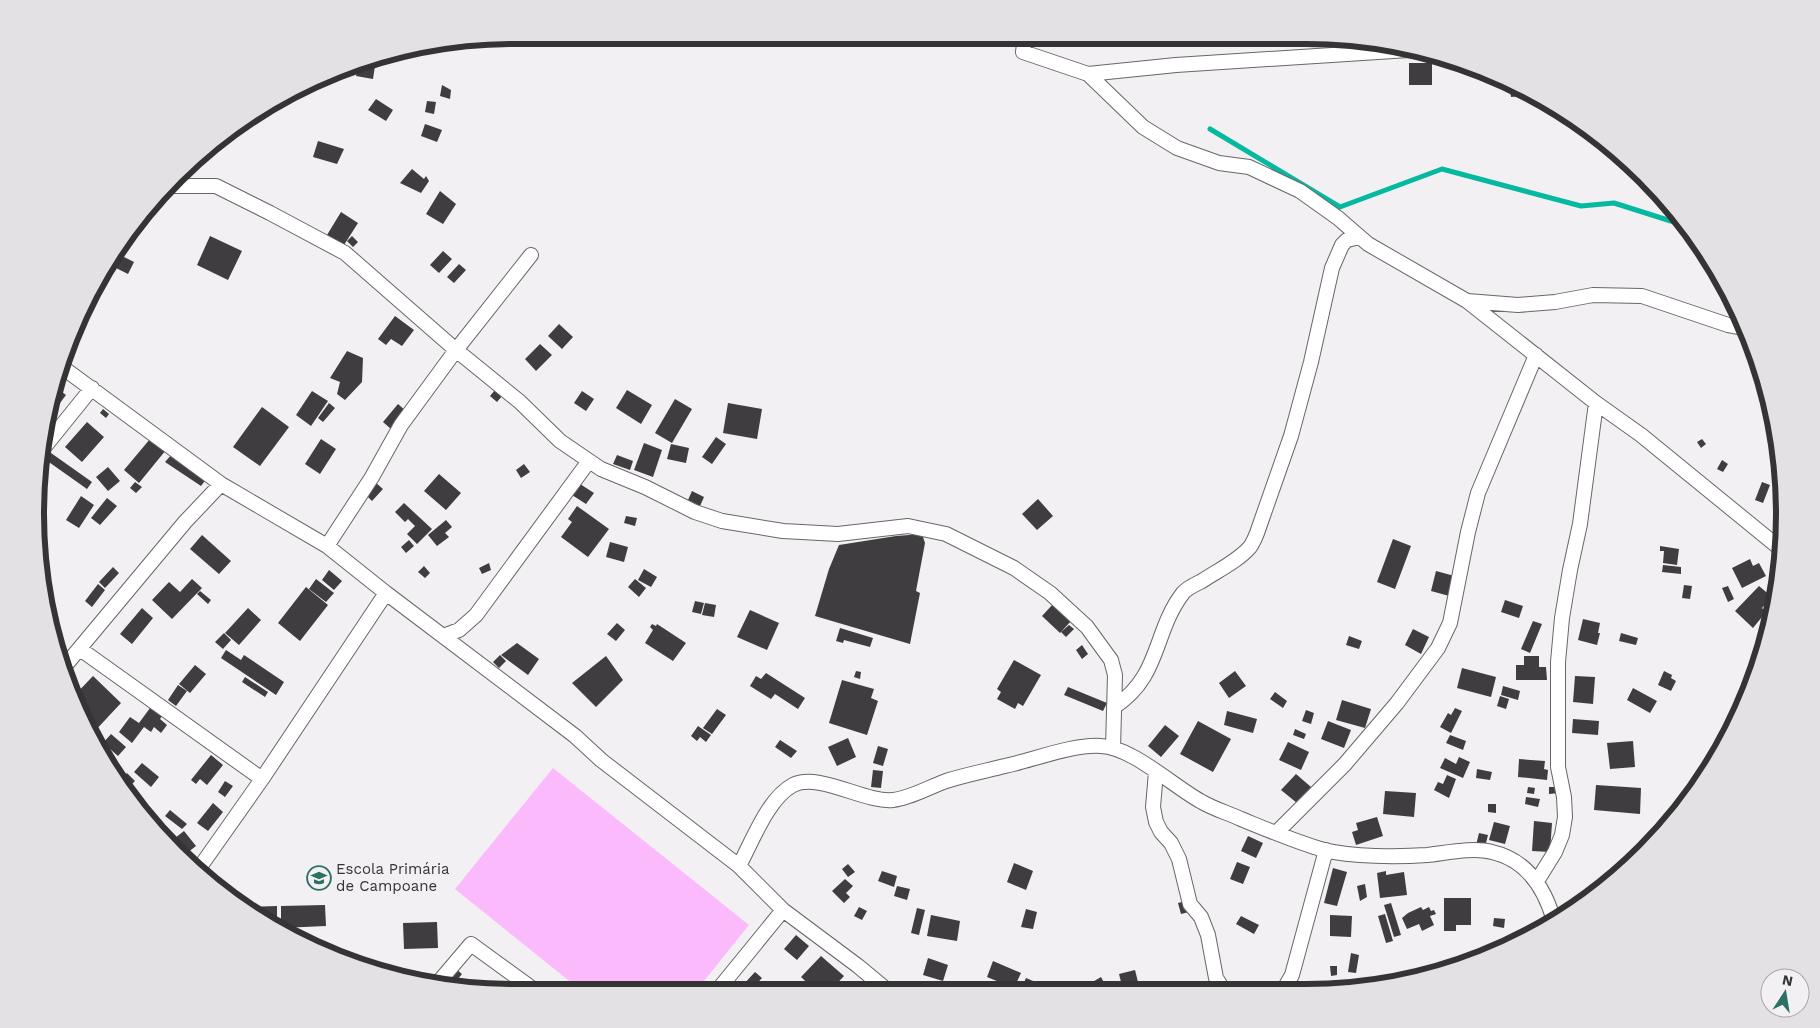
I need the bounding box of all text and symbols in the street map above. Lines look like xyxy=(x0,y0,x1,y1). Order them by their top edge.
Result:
place label: Escola Primária de Campoane xyxy=(336,860,450,895)
school or university icon: Escola Primária de Campoane xyxy=(306,865,332,891)
north arrow xyxy=(1760,968,1810,1018)
text: N xyxy=(1781,971,1794,989)

